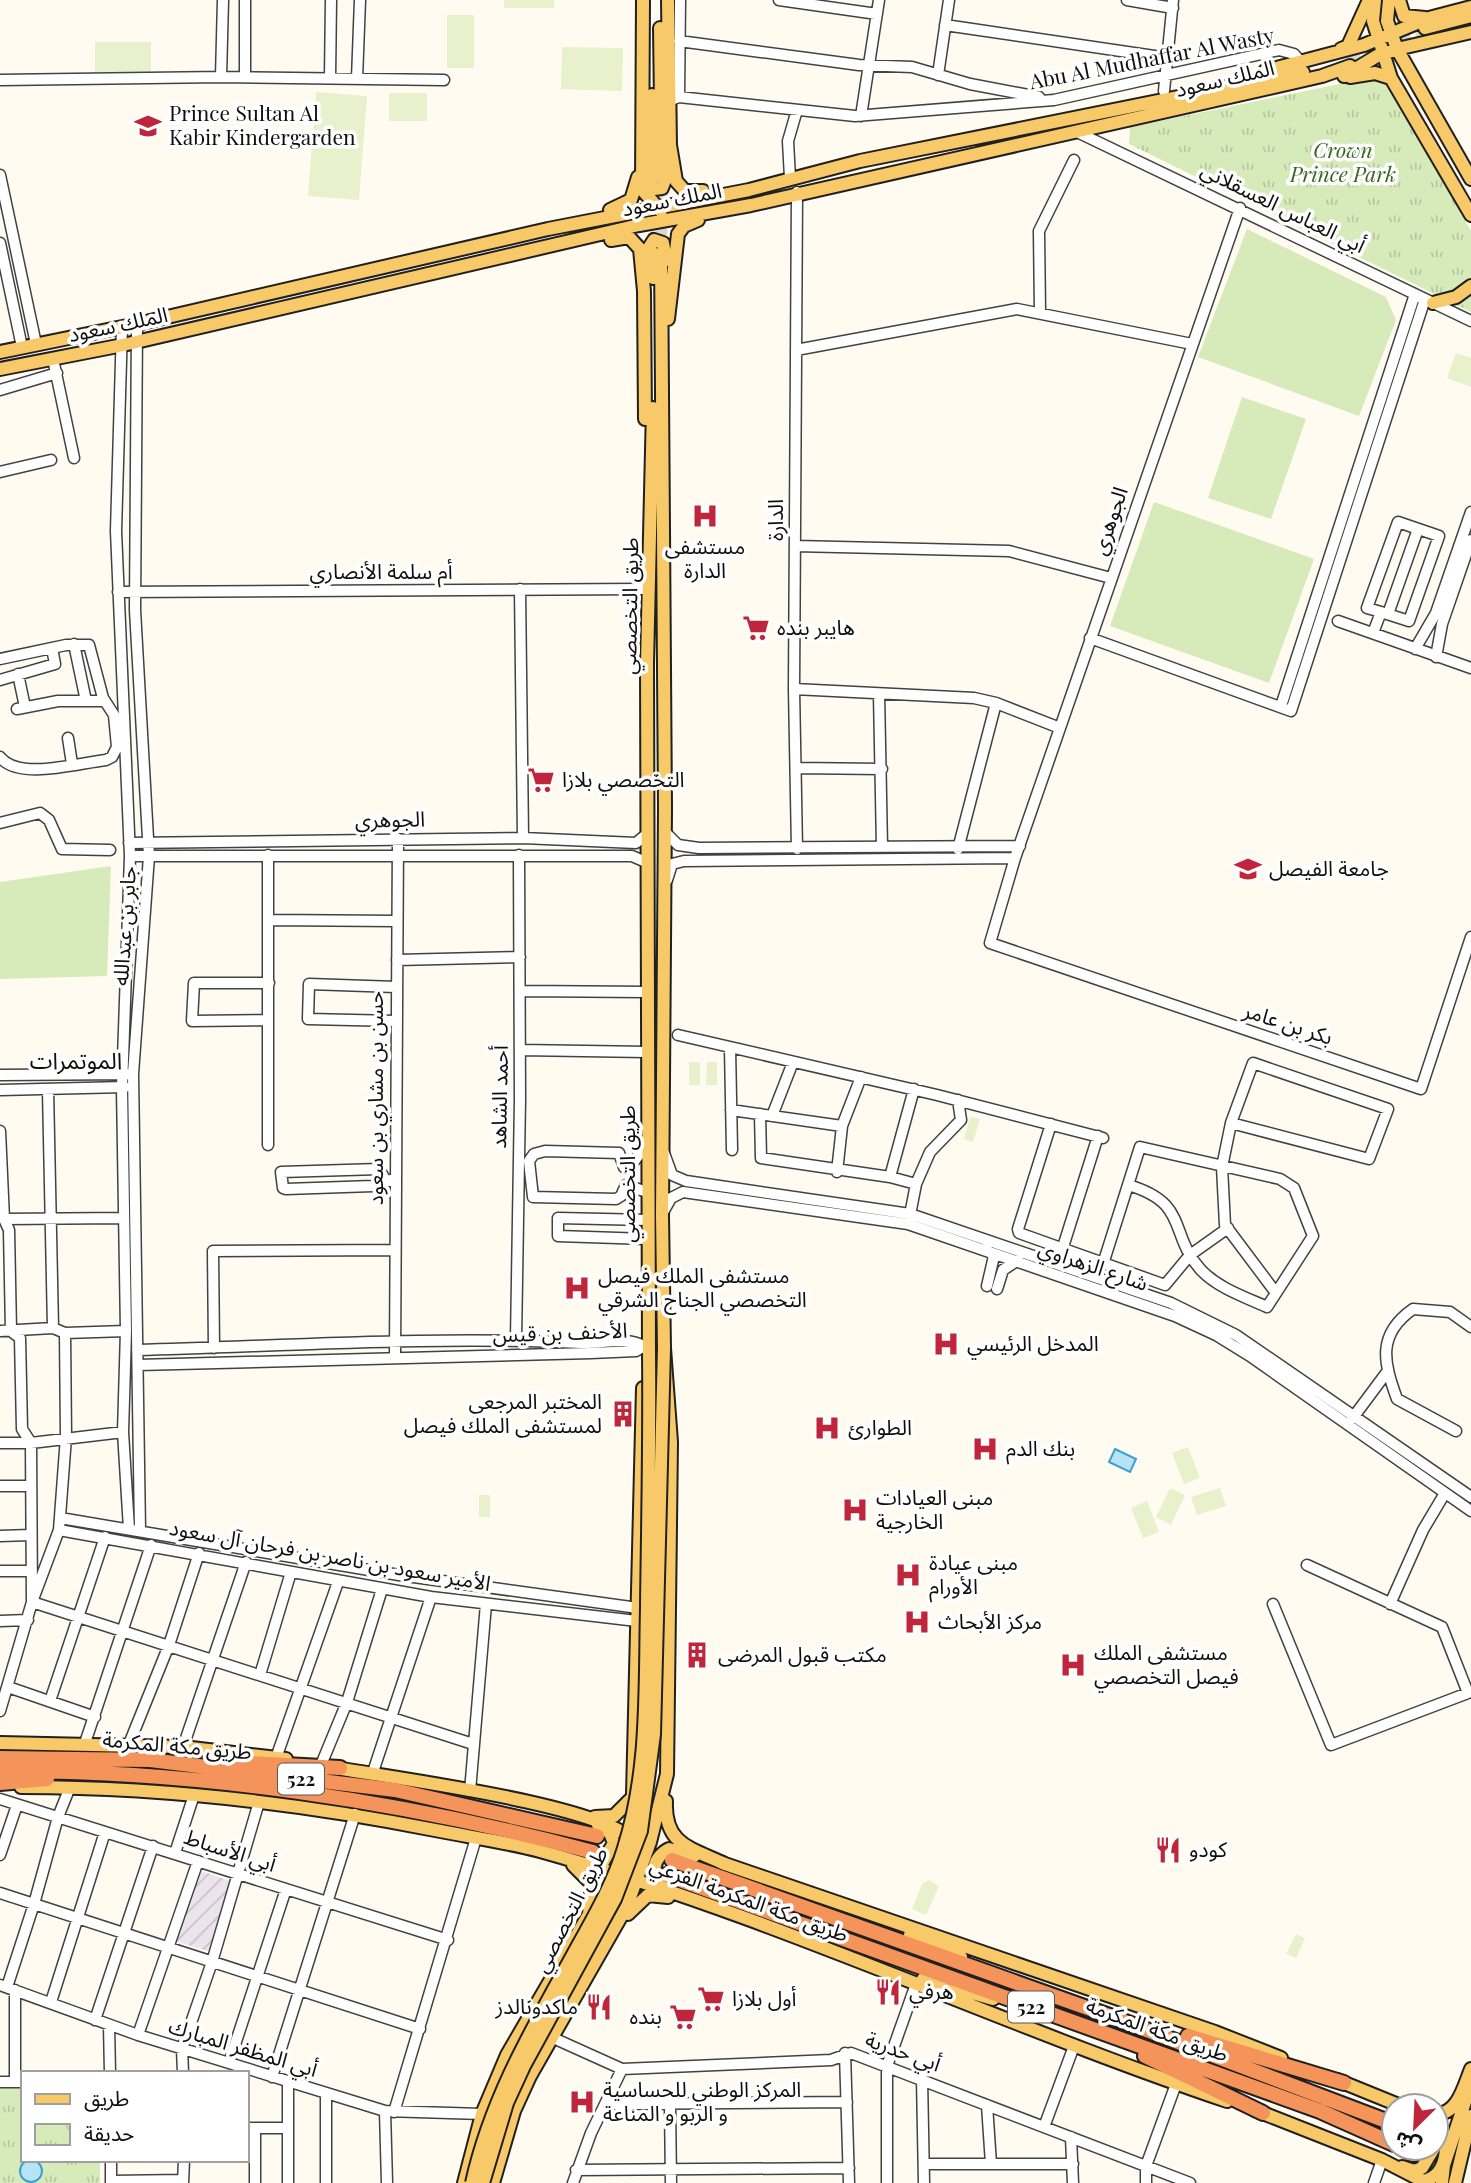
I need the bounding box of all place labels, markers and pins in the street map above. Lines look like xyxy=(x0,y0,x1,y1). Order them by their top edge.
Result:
place label: Prince Sultan Al Kabir Kindergarden xyxy=(169,98,356,150)
school or university icon: Prince Sultan Al Kabir Kindergarden xyxy=(133,111,163,141)
hospital icon: مستشفى الدارة xyxy=(690,501,720,531)
place label: مستشفى الدارة xyxy=(665,531,745,583)
place label: هايبر بنده xyxy=(777,612,855,640)
supermarket icon: هايبر بنده xyxy=(741,613,771,643)
place label: التخصصي بلازا xyxy=(562,764,685,796)
supermarket icon: التخصصي بلازا xyxy=(526,765,556,795)
place label: جامعة الفيصل xyxy=(1269,853,1389,881)
school or university icon: جامعة الفيصل xyxy=(1233,854,1263,884)
place label: مستشفى الملك فيصل التخصصي الجناح الشرقي xyxy=(598,1260,807,1316)
hospital icon: مستشفى الملك فيصل التخصصي الجناح الشرقي xyxy=(562,1273,592,1303)
place label: المدخل الرئيسي xyxy=(967,1328,1099,1360)
hospital icon: المدخل الرئيسي xyxy=(931,1329,961,1359)
place label: المختبر المرجعي لمستشفى الملك فيصل xyxy=(404,1386,602,1438)
building icon: المختبر المرجعي لمستشفى الملك فيصل xyxy=(608,1399,638,1429)
place label: الطوارئ xyxy=(848,1412,912,1440)
hospital icon: الطوارئ xyxy=(812,1413,842,1443)
place label: بنك الدم xyxy=(1006,1433,1075,1465)
hospital icon: بنك الدم xyxy=(970,1434,1000,1464)
place label: مبنى العيادات الخارجية xyxy=(876,1482,993,1534)
hospital icon: مبنى العيادات الخارجية xyxy=(840,1495,870,1525)
place label: مبنى عيادة الأورام xyxy=(929,1547,1018,1603)
hospital icon: مبنى عيادة الأورام xyxy=(893,1560,923,1590)
place label: مركز الأبحاث xyxy=(938,1606,1042,1634)
hospital icon: مركز الأبحاث xyxy=(902,1607,932,1637)
place label: مستشفى الملك فيصل التخصصي xyxy=(1094,1637,1239,1693)
place label: مكتب قبول المرضى xyxy=(718,1639,887,1667)
building icon: مكتب قبول المرضى xyxy=(682,1640,712,1670)
hospital icon: مستشفى الملك فيصل التخصصي xyxy=(1058,1650,1088,1680)
place label: كودو xyxy=(1189,1834,1227,1862)
restaurant icon: كودو xyxy=(1153,1835,1183,1865)
place label: هرفي xyxy=(909,1976,954,2008)
restaurant icon: هرفي xyxy=(873,1977,903,2007)
place label: أول بلازا xyxy=(732,1983,797,2011)
supermarket icon: أول بلازا xyxy=(696,1984,726,2014)
place label: ماكدونالدز xyxy=(495,1991,578,2019)
restaurant icon: ماكدونالدز xyxy=(584,1992,614,2022)
place label: بنده xyxy=(629,2001,662,2029)
supermarket icon: بنده xyxy=(668,2002,698,2032)
place label: المركز الوطني للحساسية و الربو و المناعة xyxy=(603,2074,801,2126)
hospital icon: المركز الوطني للحساسية و الربو و المناعة xyxy=(567,2087,597,2117)

